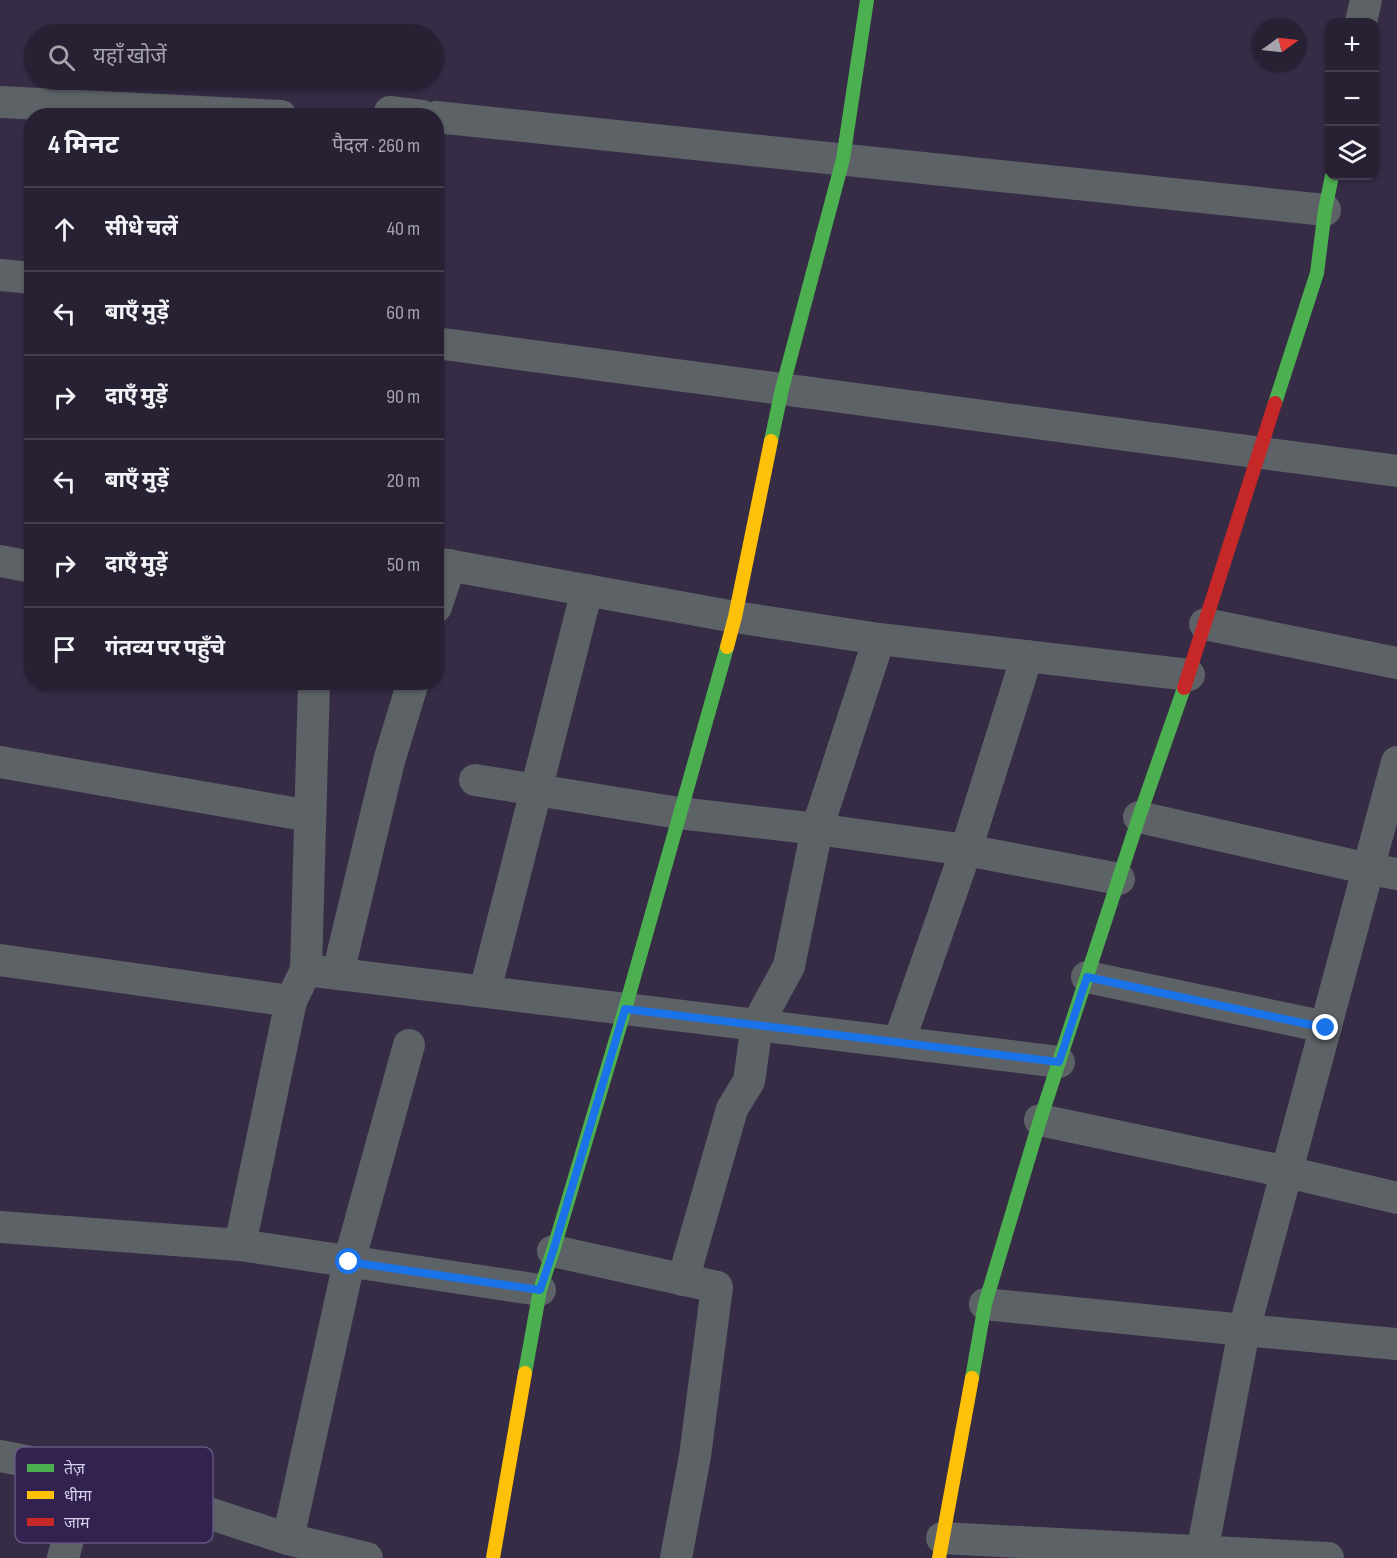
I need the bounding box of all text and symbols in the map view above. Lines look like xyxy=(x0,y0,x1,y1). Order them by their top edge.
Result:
north arrow xyxy=(1253,18,1307,72)
map controls xyxy=(1325,18,1379,180)
button: + xyxy=(1325,18,1379,72)
search box xyxy=(24,24,444,90)
icon: search xyxy=(45,41,78,74)
text: यहाँ खोजें xyxy=(93,43,167,70)
button: − xyxy=(1325,72,1379,126)
button: layers xyxy=(1325,126,1379,180)
text: 4 मिनट xyxy=(48,130,119,161)
text: पैदल · 260 m xyxy=(332,134,420,158)
icon: ahead xyxy=(48,213,81,246)
text: सीधे चलें xyxy=(105,215,178,242)
text: 40 m xyxy=(387,217,420,241)
icon: left xyxy=(48,297,81,330)
text: बाएँ मुड़ें xyxy=(105,299,169,326)
text: 60 m xyxy=(386,301,420,325)
icon: right xyxy=(48,381,81,414)
text: दाएँ मुड़ें xyxy=(105,383,168,410)
text: 90 m xyxy=(386,385,420,409)
icon: left xyxy=(48,465,81,498)
text: बाएँ मुड़ें xyxy=(105,467,169,494)
text: 20 m xyxy=(387,469,420,493)
icon: right xyxy=(48,549,81,582)
text: दाएँ मुड़ें xyxy=(105,551,168,578)
text: 50 m xyxy=(387,553,420,577)
icon: arrive xyxy=(48,633,81,666)
text: गंतव्य पर पहुँचे xyxy=(105,635,225,662)
route end xyxy=(1312,1014,1338,1040)
route start xyxy=(335,1248,361,1274)
legend xyxy=(15,1447,213,1543)
text: तेज़ xyxy=(64,1459,86,1479)
text: धीमा xyxy=(64,1487,93,1506)
text: जाम xyxy=(64,1514,90,1533)

